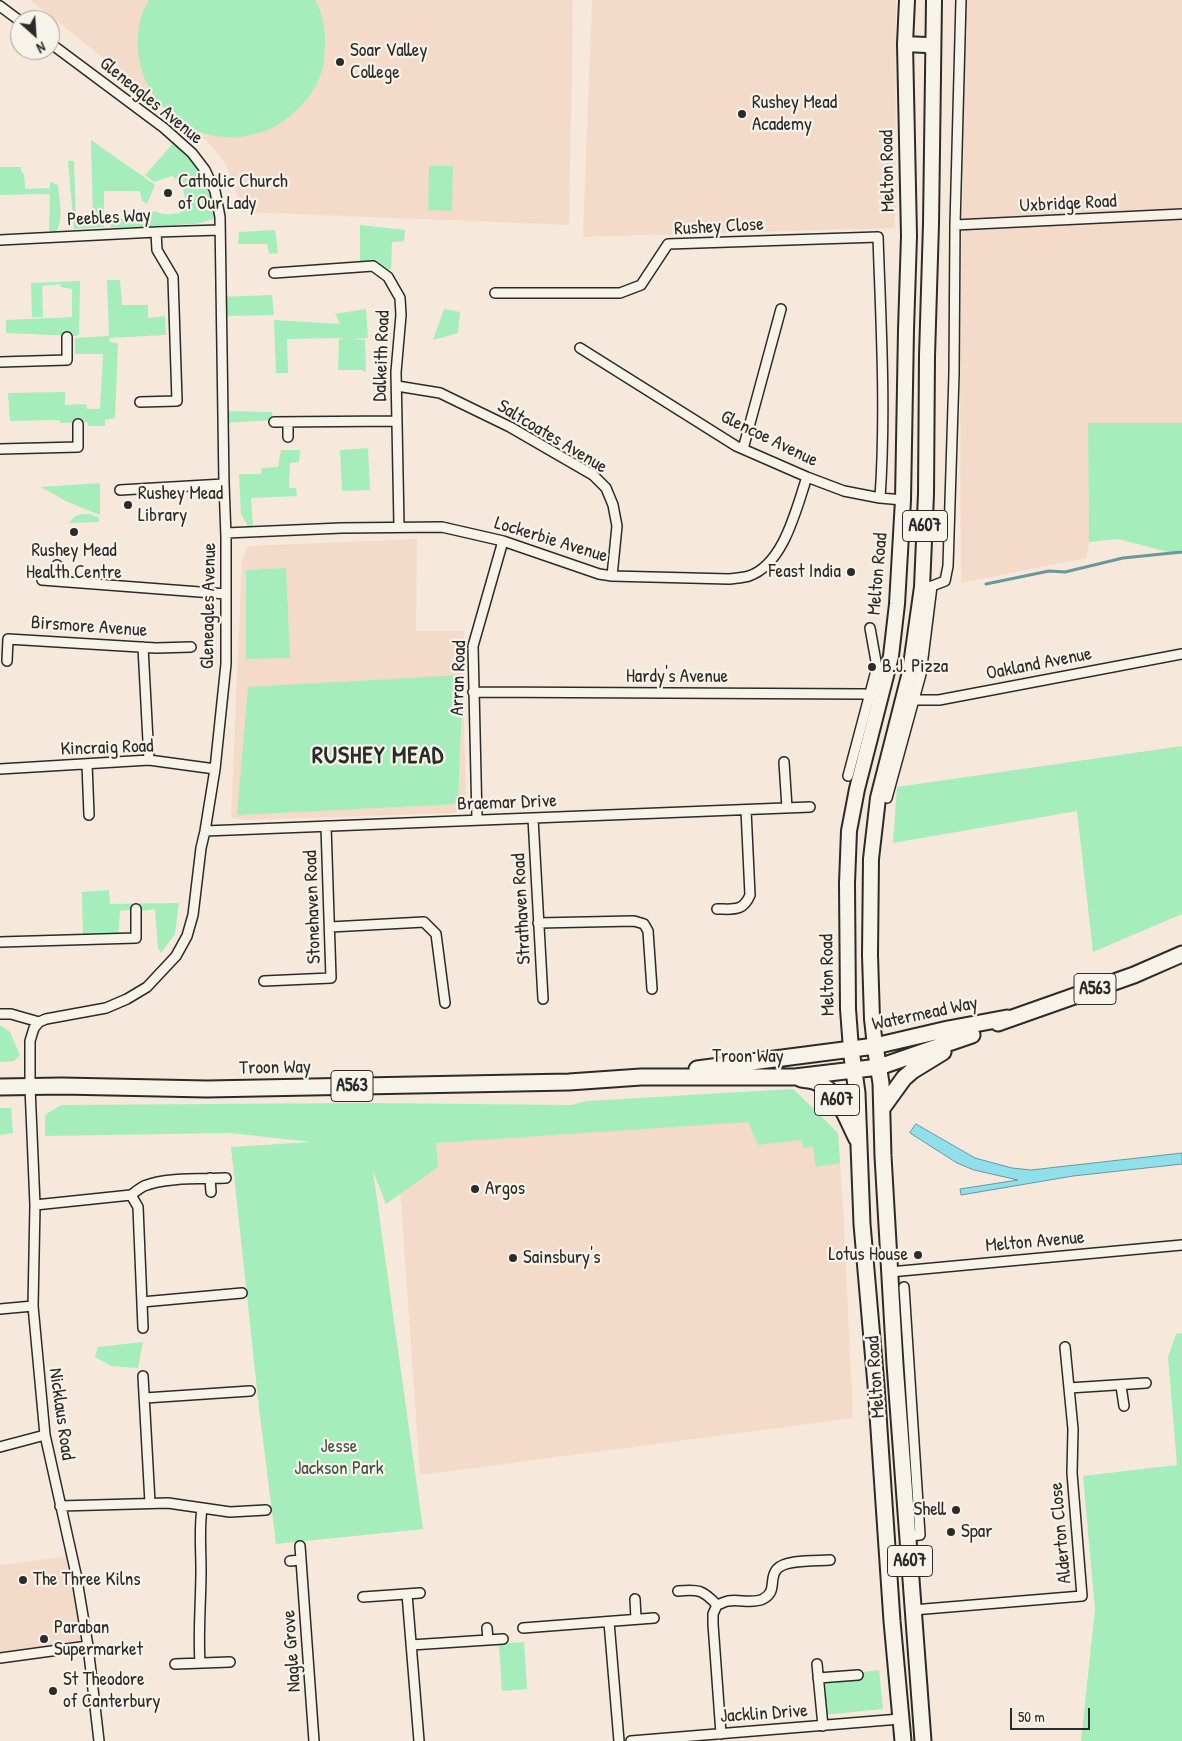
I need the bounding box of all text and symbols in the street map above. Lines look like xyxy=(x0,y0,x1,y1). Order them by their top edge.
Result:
north arrow xyxy=(10,10,60,60)
text: N xyxy=(34,38,49,58)
place label: Soar Valley College xyxy=(350,40,427,84)
street label: Gleneagles Avenue xyxy=(95,52,207,150)
marker: Soar Valley College xyxy=(334,56,346,68)
place label: Rushey Mead Academy xyxy=(752,92,837,136)
marker: Rushey Mead Academy xyxy=(736,108,748,120)
street label: Melton Road xyxy=(876,130,900,212)
place label: Catholic Church of Our Lady xyxy=(178,171,288,215)
marker: Catholic Church of Our Lady xyxy=(162,187,174,199)
street label: Uxbridge Road xyxy=(1019,190,1117,218)
street label: Peebles Way xyxy=(67,204,151,232)
street label: Rushey Close xyxy=(674,213,764,241)
street label: Dalkeith Road xyxy=(369,310,395,402)
street label: Saltcoates Avenue xyxy=(493,395,611,479)
street label: Glencoe Avenue xyxy=(717,406,821,472)
place label: Rushey Mead Library xyxy=(138,483,223,527)
marker: Rushey Mead Library xyxy=(122,499,134,511)
road number: A607 xyxy=(902,511,948,542)
street label: Lockerbie Avenue xyxy=(492,512,610,568)
marker: Rushey Mead Health Centre xyxy=(68,526,80,538)
street label: Melton Road xyxy=(863,532,893,616)
place label: Rushey Mead Health Centre xyxy=(26,540,122,584)
street label: Gleneagles Avenue xyxy=(196,543,222,669)
place label: Feast India xyxy=(768,561,841,583)
marker: Feast India xyxy=(845,566,857,578)
street label: Birsmore Avenue xyxy=(30,612,148,642)
street label: Arran Road xyxy=(446,640,472,716)
street label: Oakland Avenue xyxy=(984,643,1094,685)
place label: B.J. Pizza xyxy=(882,656,948,678)
marker: B.J. Pizza xyxy=(866,661,878,673)
street label: Hardy's Avenue xyxy=(626,666,728,688)
street label: Kincraig Road xyxy=(60,735,154,761)
district label: RUSHEY MEAD xyxy=(311,743,445,771)
street label: Braemar Drive xyxy=(457,790,557,816)
street label: Stonehaven Road xyxy=(300,850,326,964)
street label: Strathaven Road xyxy=(508,853,536,965)
street label: Melton Road xyxy=(816,934,840,1016)
road number: A563 xyxy=(1074,974,1116,1004)
street label: Watermead Way xyxy=(870,992,980,1036)
street label: Troon Way xyxy=(712,1046,784,1068)
street label: Troon Way xyxy=(239,1056,311,1080)
road number: A563 xyxy=(331,1070,373,1102)
road number: A607 xyxy=(814,1084,860,1116)
place label: Argos xyxy=(485,1178,525,1200)
marker: Argos xyxy=(469,1183,481,1195)
street label: Melton Avenue xyxy=(985,1226,1085,1258)
place label: Lotus House xyxy=(828,1244,908,1266)
place label: Sainsbury's xyxy=(523,1247,601,1269)
marker: Lotus House xyxy=(912,1249,924,1261)
marker: Sainsbury's xyxy=(507,1252,519,1264)
street label: Melton Road xyxy=(862,1335,890,1419)
street label: Nicklaus Road xyxy=(43,1367,79,1461)
park label: Jesse Jackson Park xyxy=(294,1436,384,1480)
street label: Alderton Close xyxy=(1045,1481,1077,1585)
place label: Shell xyxy=(914,1499,946,1521)
marker: Shell xyxy=(950,1504,962,1516)
place label: Spar xyxy=(961,1521,993,1543)
marker: Spar xyxy=(945,1526,957,1538)
road number: A607 xyxy=(888,1545,932,1576)
place label: The Three Kilns xyxy=(33,1569,141,1591)
marker: The Three Kilns xyxy=(17,1574,29,1586)
street label: Nagle Grove xyxy=(278,1609,306,1693)
place label: Paraban Supermarket xyxy=(54,1617,143,1661)
marker: Paraban Supermarket xyxy=(38,1633,50,1645)
place label: St Theodore of Canterbury xyxy=(63,1669,160,1713)
marker: St Theodore of Canterbury xyxy=(47,1685,59,1697)
scale bar xyxy=(1012,1698,1092,1730)
street label: Jacklin Drive xyxy=(719,1700,809,1728)
text: 50 m xyxy=(1018,1706,1045,1727)

